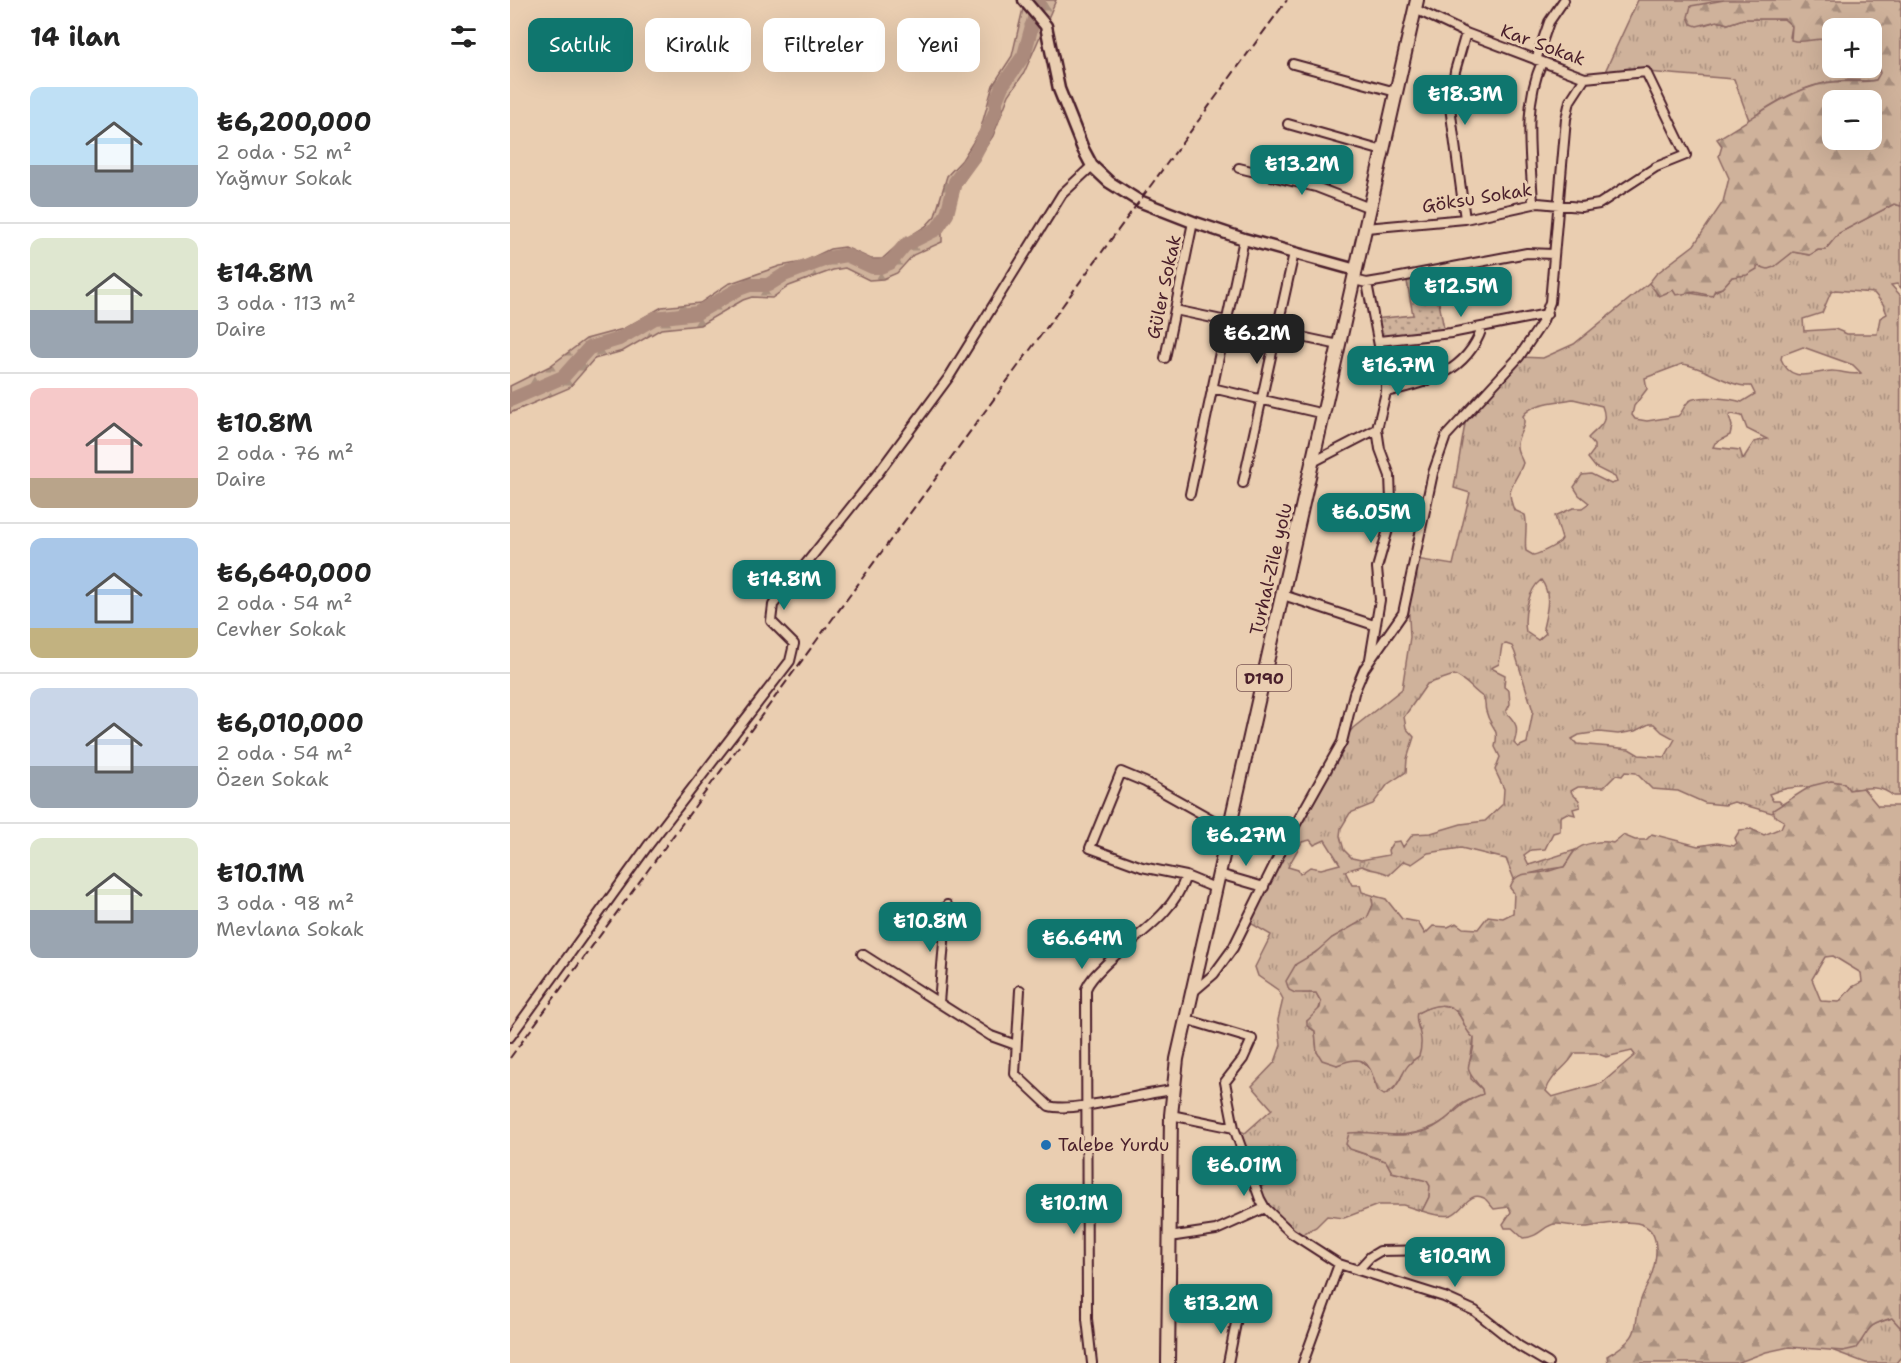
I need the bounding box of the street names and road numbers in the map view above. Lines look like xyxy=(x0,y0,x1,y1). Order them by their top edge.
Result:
street label: Kar Sokak xyxy=(1497,19,1589,71)
street label: Göksu Sokak xyxy=(1420,177,1534,219)
street label: Güler Sokak xyxy=(1141,233,1187,341)
street label: Turhal-Zile yolu xyxy=(1244,500,1298,638)
road number: D190 xyxy=(1237,665,1291,691)

